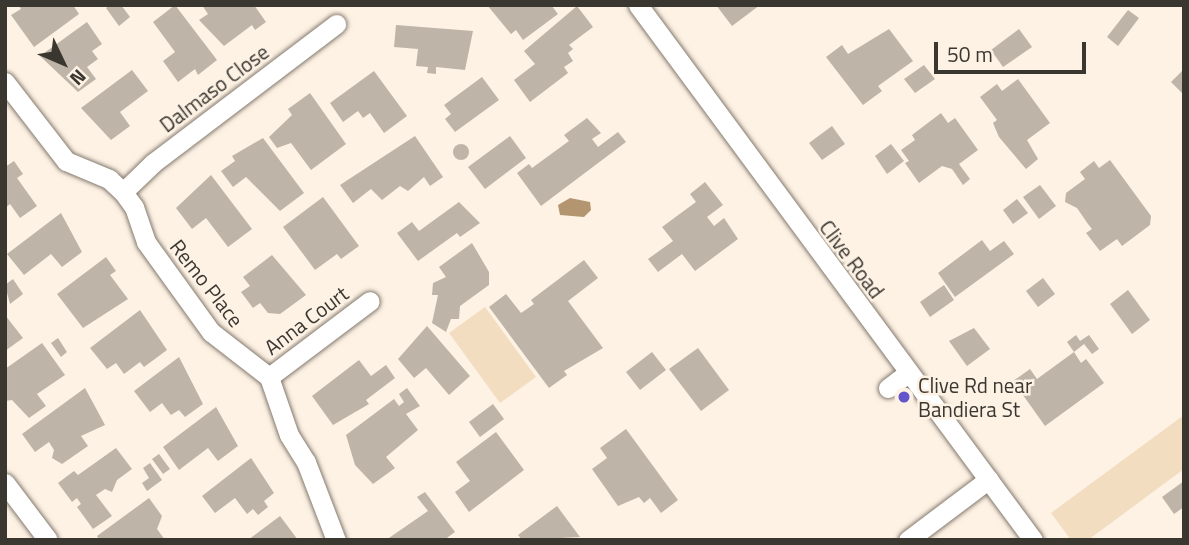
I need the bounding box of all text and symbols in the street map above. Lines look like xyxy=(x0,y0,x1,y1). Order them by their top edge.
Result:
north arrow xyxy=(28,28,98,98)
scale bar xyxy=(937,28,1089,72)
text: 50 m xyxy=(947,38,993,70)
street label: Dalmaso Close xyxy=(154,39,274,137)
text: N xyxy=(63,63,93,93)
street label: Clive Road xyxy=(814,215,890,303)
street label: Remo Place xyxy=(165,234,249,332)
street label: Anna Court xyxy=(259,280,353,360)
place label: Clive Rd near Bandiera St xyxy=(918,372,1032,422)
marker: Clive Rd near Bandiera St xyxy=(896,389,912,405)

